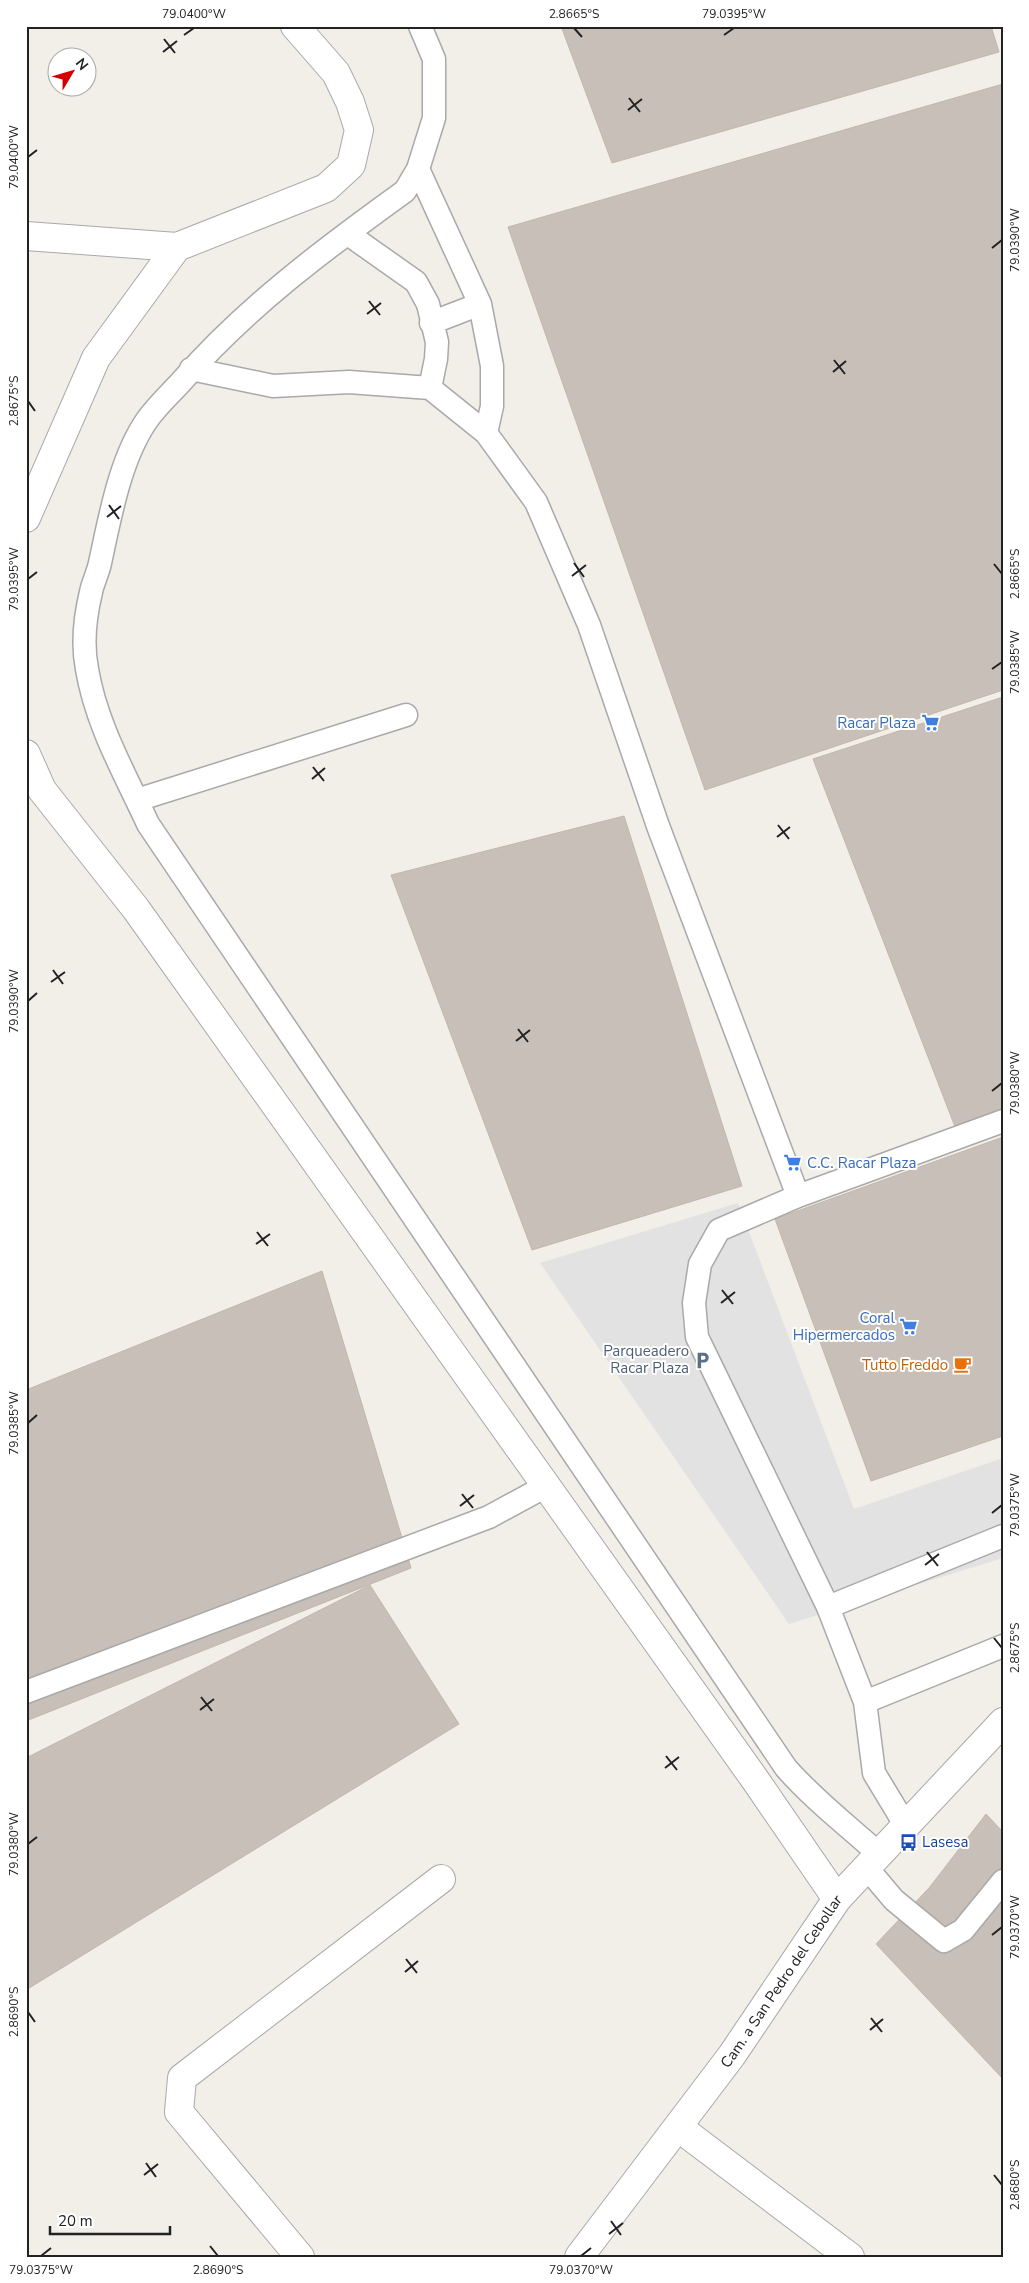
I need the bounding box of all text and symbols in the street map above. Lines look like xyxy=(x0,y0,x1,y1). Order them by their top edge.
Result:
text: 79.0400°W xyxy=(162,6,226,22)
text: 2.8665°S xyxy=(549,6,599,22)
text: 79.0395°W xyxy=(702,6,766,22)
north arrow xyxy=(48,48,98,98)
text: N xyxy=(71,54,93,74)
text: 79.0400°W xyxy=(6,125,22,189)
text: 79.0390°W xyxy=(1007,208,1023,272)
text: 2.8675°S xyxy=(6,376,22,426)
text: 79.0395°W xyxy=(6,547,22,611)
text: 2.8665°S xyxy=(1007,549,1023,599)
text: 79.0385°W xyxy=(1007,630,1023,694)
place label: Racar Plaza xyxy=(837,713,916,733)
supermarket icon: Racar Plaza xyxy=(920,713,940,733)
text: 79.0390°W xyxy=(6,969,22,1033)
text: 79.0380°W xyxy=(1007,1051,1023,1115)
supermarket icon: C.C. Racar Plaza xyxy=(783,1153,803,1173)
place label: C.C. Racar Plaza xyxy=(807,1153,916,1173)
place label: Coral Hipermercados xyxy=(793,1308,896,1345)
supermarket icon: Coral Hipermercados xyxy=(899,1317,919,1337)
place label: Parqueadero Racar Plaza xyxy=(603,1341,689,1378)
parking icon: Parqueadero Racar Plaza xyxy=(693,1350,713,1370)
place label: Tutto Freddo xyxy=(862,1355,948,1375)
cafe icon: Tutto Freddo xyxy=(952,1355,972,1375)
text: 79.0385°W xyxy=(6,1391,22,1455)
text: 79.0375°W xyxy=(1007,1473,1023,1537)
text: 2.8675°S xyxy=(1007,1623,1023,1673)
text: 79.0380°W xyxy=(6,1812,22,1876)
bus stop icon: Lasesa xyxy=(898,1832,918,1852)
place label: Lasesa xyxy=(922,1832,968,1852)
street label: Cam. a San Pedro del Cebollar xyxy=(716,1890,847,2072)
text: 79.0370°W xyxy=(1007,1895,1023,1959)
text: 2.8690°S xyxy=(6,1987,22,2037)
text: 2.8680°S xyxy=(1007,2160,1023,2210)
scale bar xyxy=(50,2203,170,2235)
text: 20 m xyxy=(58,2211,93,2231)
text: 79.0375°W xyxy=(9,2262,73,2278)
text: 2.8690°S xyxy=(193,2262,243,2278)
text: 79.0370°W xyxy=(549,2262,613,2278)

